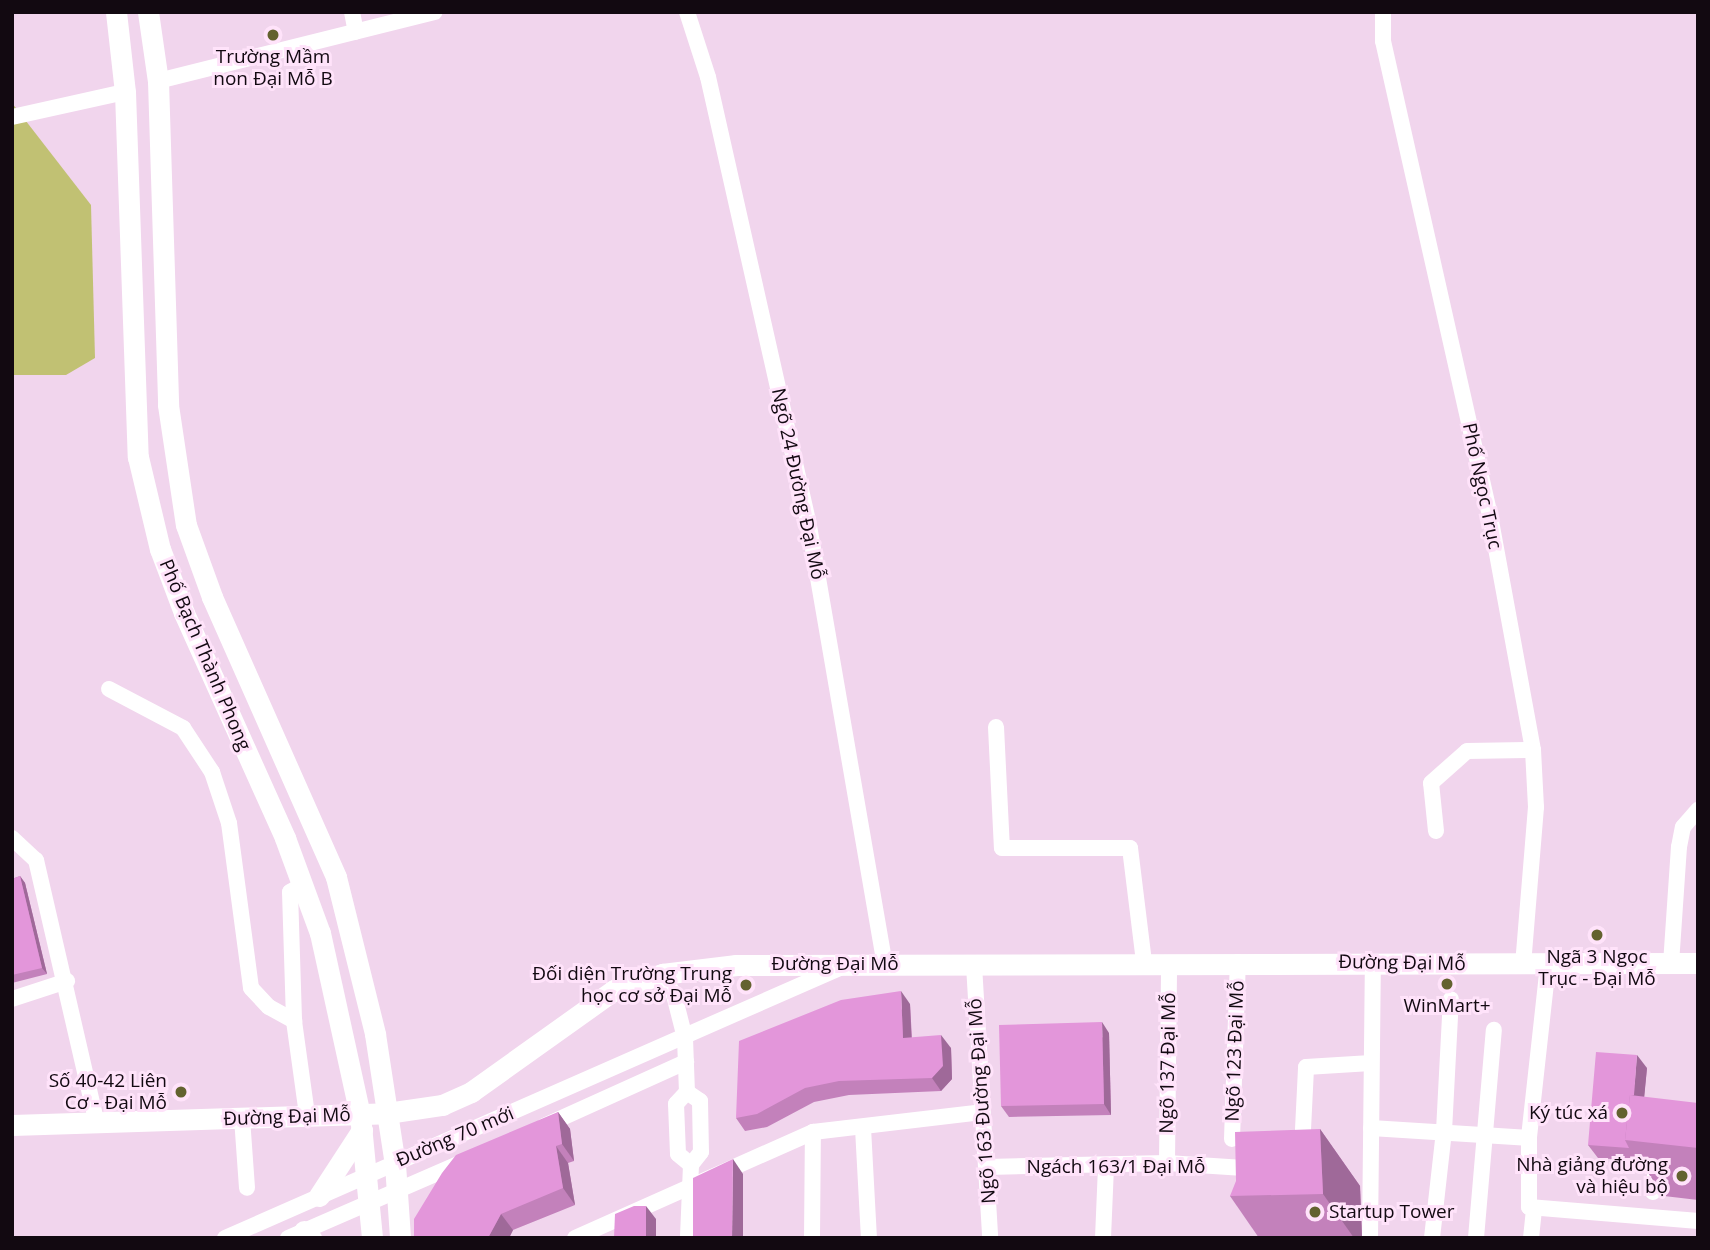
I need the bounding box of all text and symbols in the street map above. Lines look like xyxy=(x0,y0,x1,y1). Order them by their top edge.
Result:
marker: Trường Mầm non Đại Mỗ B xyxy=(265,27,281,43)
place label: Trường Mầm non Đại Mỗ B xyxy=(213,46,333,90)
street label: Ngõ 24 Đường Đại Mỗ xyxy=(767,386,829,582)
street label: Phố Ngọc Trục xyxy=(1457,421,1507,551)
street label: Phố Bạch Thành Phong xyxy=(154,556,256,754)
marker: Ngã 3 Ngọc Trục - Đại Mỗ xyxy=(1589,927,1605,943)
place label: Ngã 3 Ngọc Trục - Đại Mỗ xyxy=(1538,946,1656,990)
street label: Đường Đại Mỗ xyxy=(1338,950,1466,976)
street label: Đường Đại Mỗ xyxy=(771,953,899,975)
place label: Đối diện Trường Trung học cơ sở Đại Mỗ xyxy=(532,963,732,1007)
marker: WinMart+ xyxy=(1439,976,1455,992)
marker: Đối diện Trường Trung học cơ sở Đại Mỗ xyxy=(738,977,754,993)
street label: Ngõ 123 Đại Mỗ xyxy=(1221,980,1249,1122)
street label: Ngõ 137 Đại Mỗ xyxy=(1155,992,1181,1134)
place label: WinMart+ xyxy=(1403,995,1491,1017)
street label: Ngõ 163 Đường Đại Mỗ xyxy=(963,997,1001,1205)
place label: Số 40-42 Liên Cơ - Đại Mỗ xyxy=(49,1070,167,1114)
marker: Số 40-42 Liên Cơ - Đại Mỗ xyxy=(173,1084,189,1100)
street label: Đường 70 mới xyxy=(393,1102,517,1172)
place label: Ký túc xá xyxy=(1529,1102,1608,1124)
street label: Đường Đại Mỗ xyxy=(223,1103,351,1131)
marker: Ký túc xá xyxy=(1614,1105,1630,1121)
place label: Nhà giảng đường và hiệu bộ xyxy=(1516,1154,1668,1198)
street label: Ngách 163/1 Đại Mỗ xyxy=(1027,1156,1205,1178)
marker: Nhà giảng đường và hiệu bộ xyxy=(1674,1168,1690,1184)
place label: Startup Tower xyxy=(1329,1201,1455,1223)
marker: Startup Tower xyxy=(1307,1204,1323,1220)

